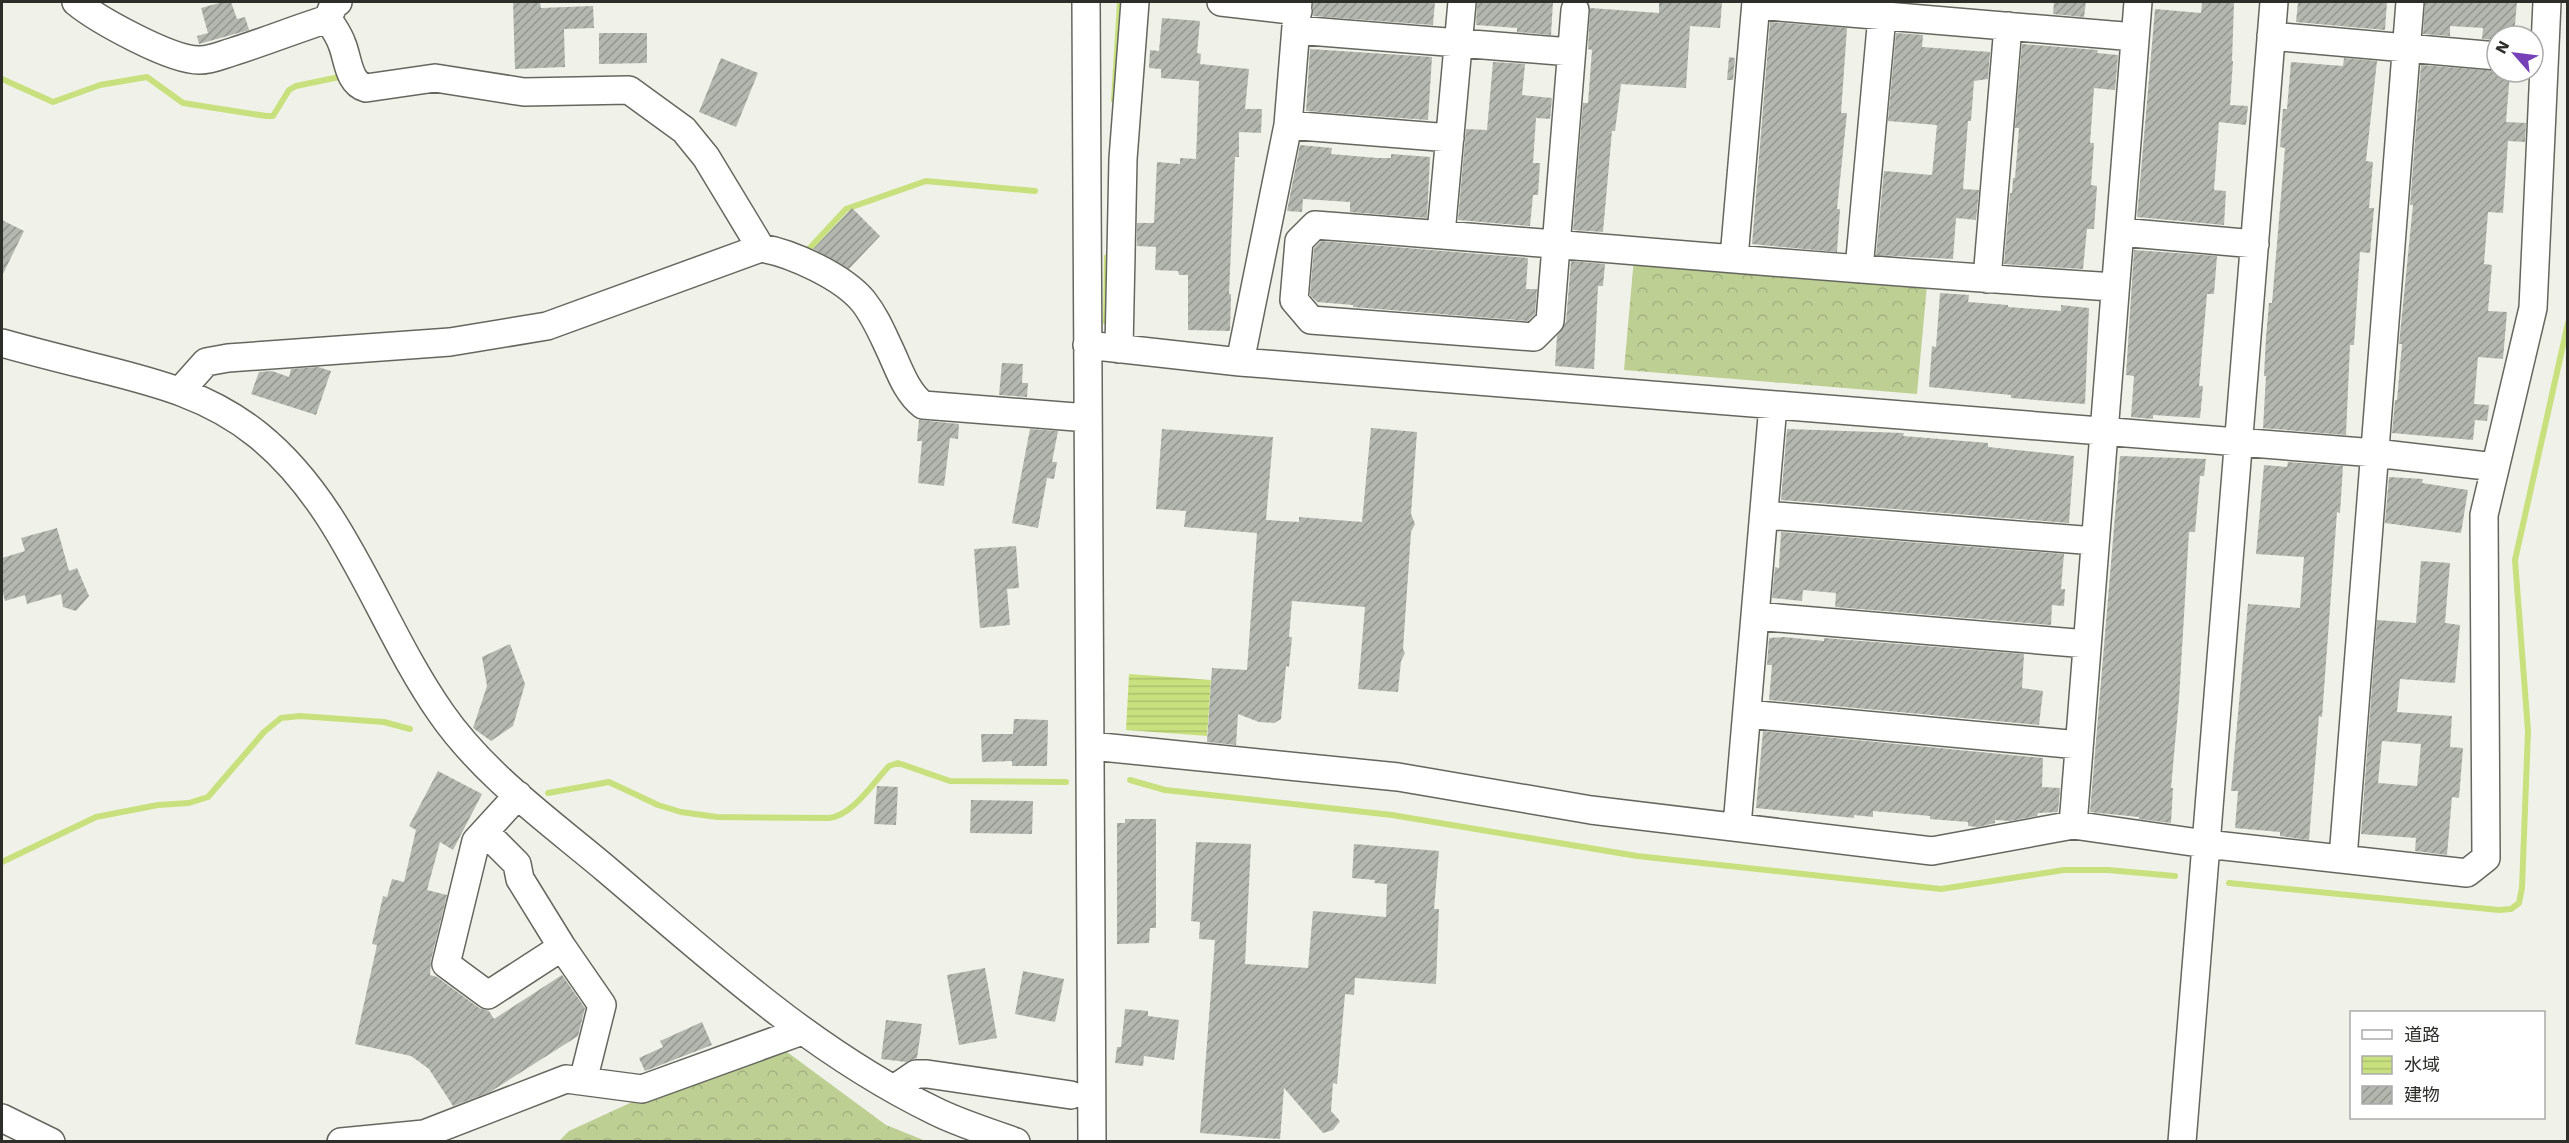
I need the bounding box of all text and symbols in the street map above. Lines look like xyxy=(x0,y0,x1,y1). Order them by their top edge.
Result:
north arrow xyxy=(2485,24,2545,84)
text: N xyxy=(2491,37,2513,57)
legend xyxy=(2350,1011,2545,1119)
text: 道路 xyxy=(2404,1024,2440,1045)
text: 水域 xyxy=(2404,1054,2440,1075)
text: 建物 xyxy=(2404,1084,2440,1105)

